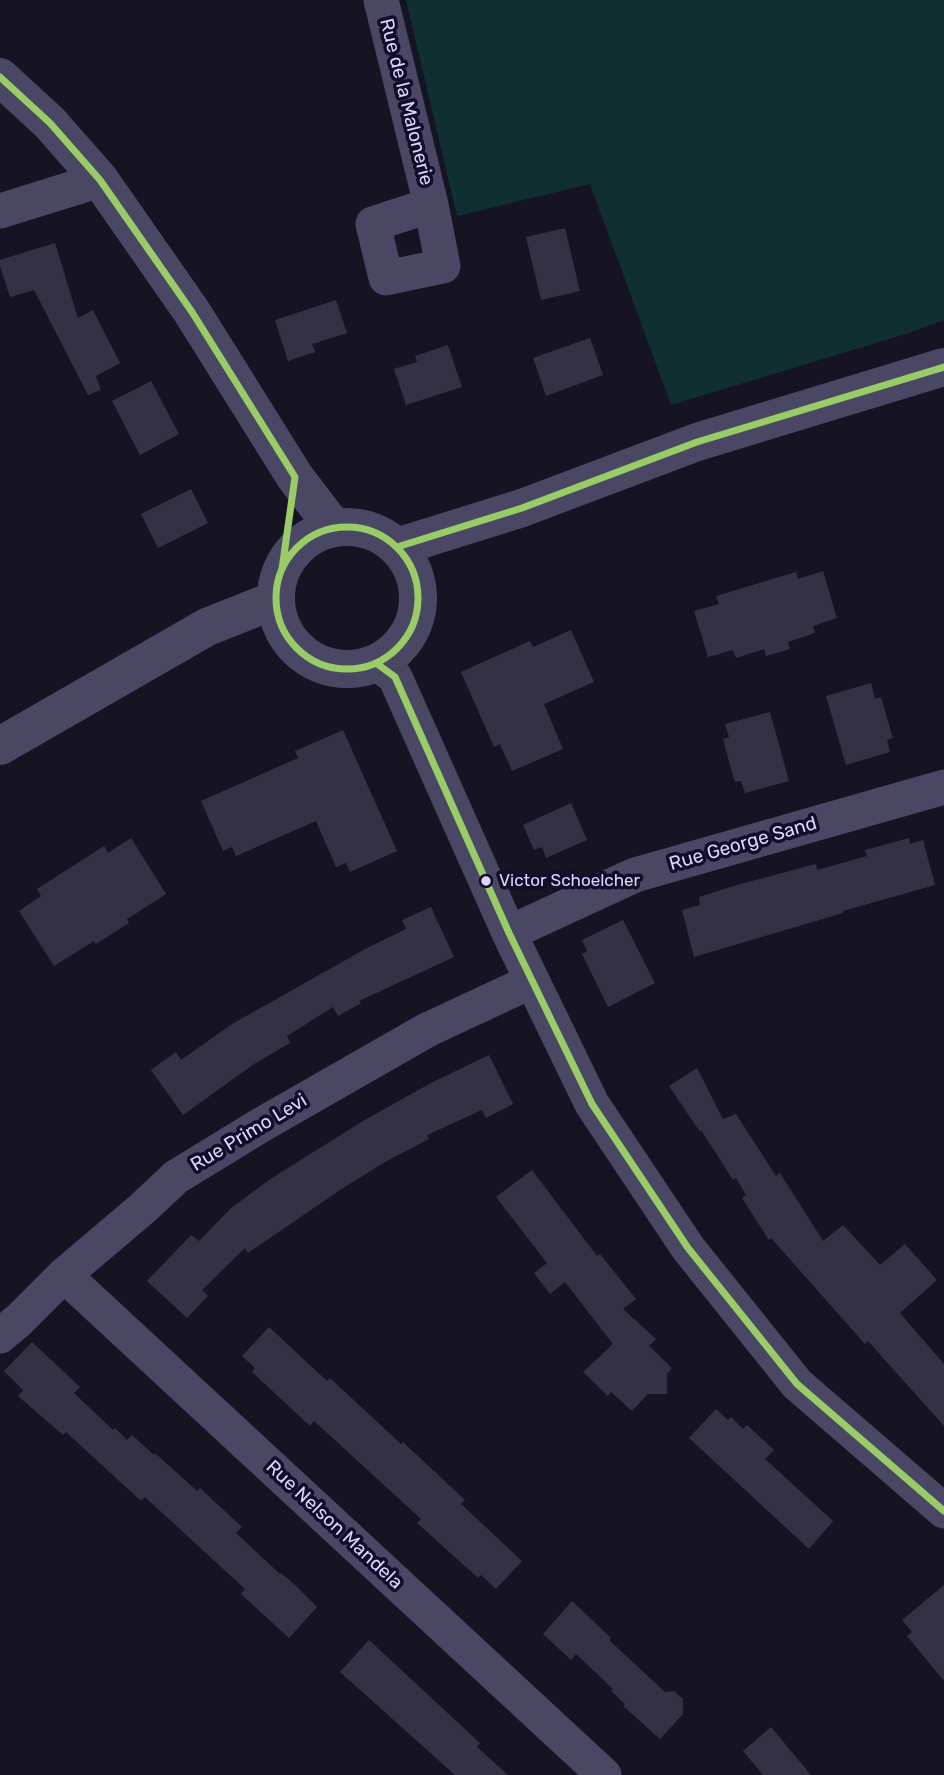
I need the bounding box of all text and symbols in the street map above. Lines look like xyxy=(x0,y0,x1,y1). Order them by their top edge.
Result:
street label: Rue de la Malonerie xyxy=(374,16,438,188)
street label: Rue George Sand xyxy=(667,812,819,876)
place label: Victor Schoelcher xyxy=(499,871,640,891)
marker: Victor Schoelcher xyxy=(479,874,493,888)
street label: Rue Primo Levi xyxy=(187,1089,311,1177)
street label: Rue Nelson Mandela xyxy=(261,1456,407,1594)

